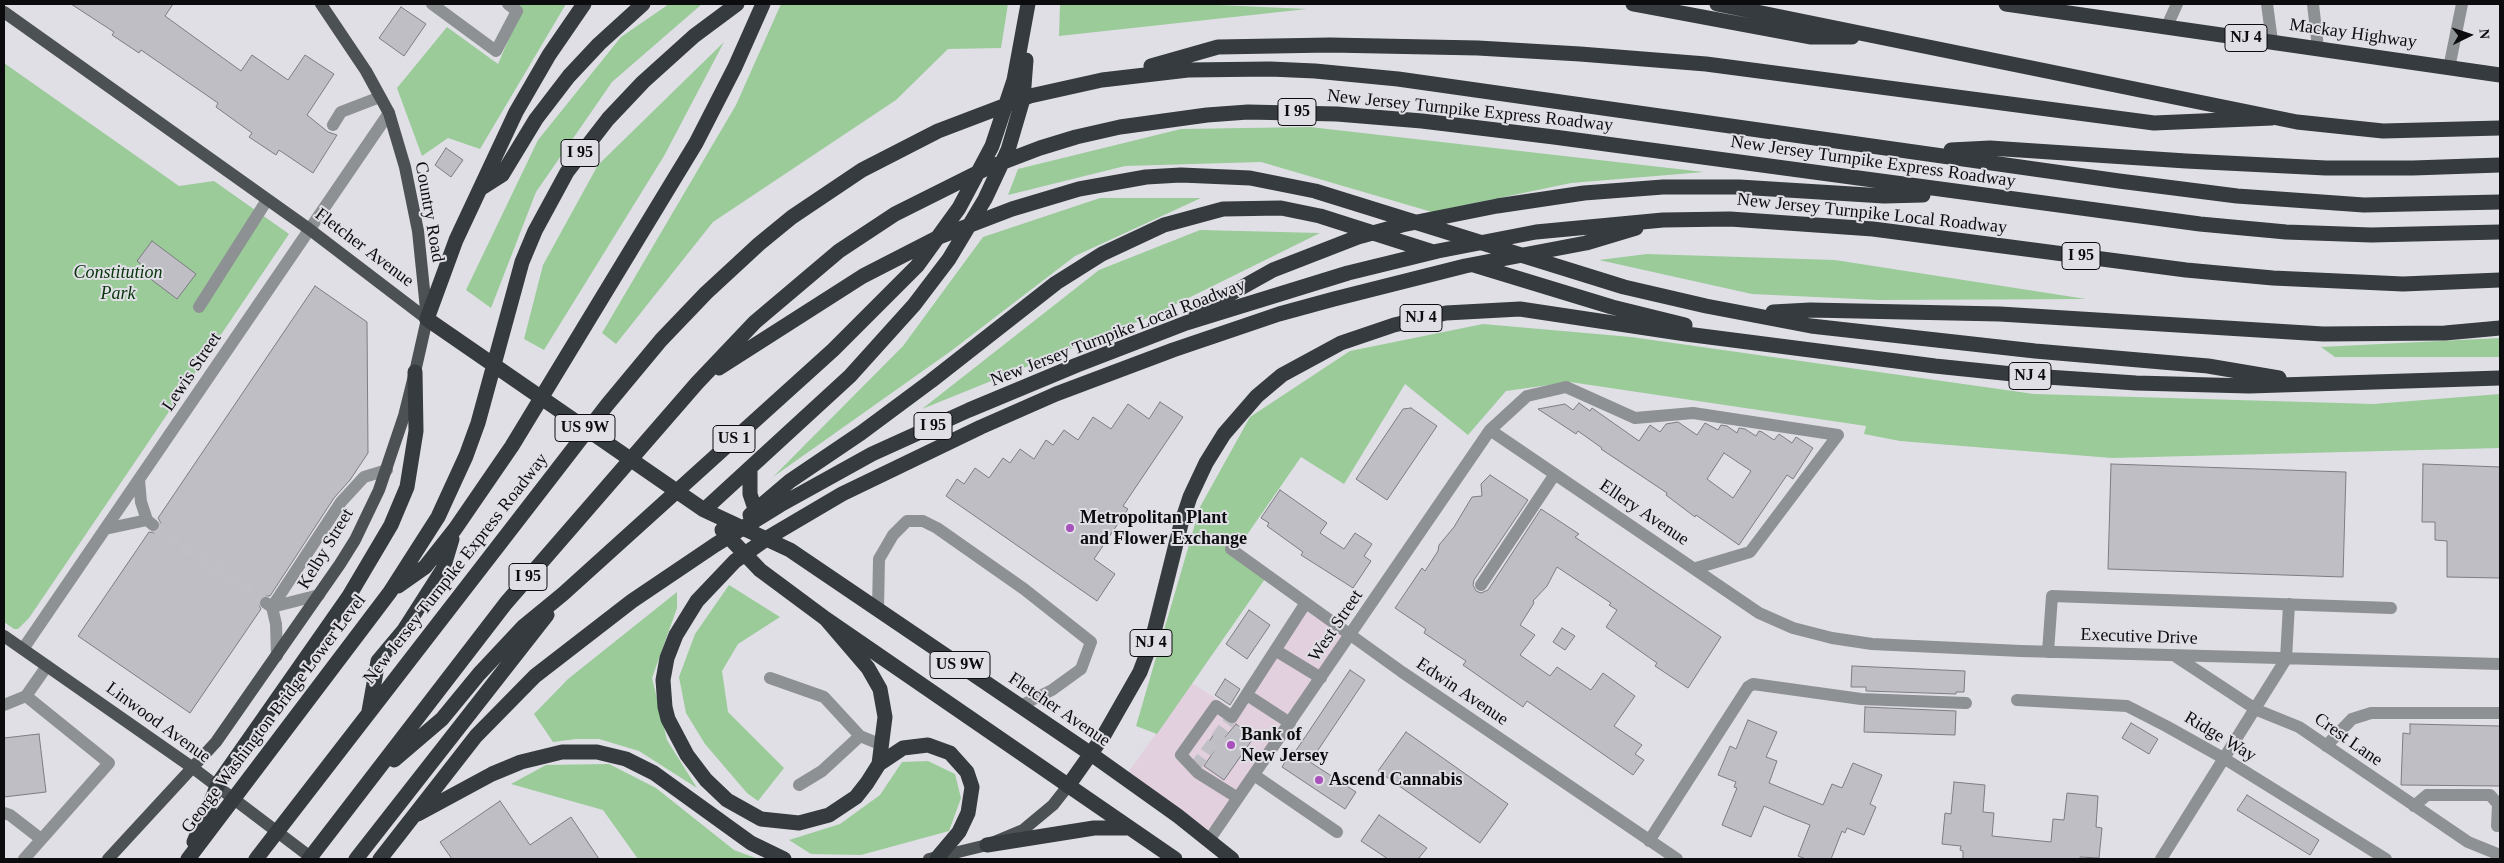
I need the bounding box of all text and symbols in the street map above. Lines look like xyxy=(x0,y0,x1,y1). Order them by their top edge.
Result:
north arrow xyxy=(2444,10,2494,60)
street label: Mackay Highway xyxy=(2288,14,2418,54)
road number: NJ 4 xyxy=(2225,24,2267,52)
text: N xyxy=(2477,28,2492,39)
street label: New Jersey Turnpike Express Roadway xyxy=(1326,85,1614,137)
road number: I 95 xyxy=(1278,98,1316,125)
street label: New Jersey Turnpike Express Roadway xyxy=(1729,131,2017,193)
road number: I 95 xyxy=(561,140,599,167)
street label: Country Road xyxy=(410,160,448,264)
street label: New Jersey Turnpike Local Roadway xyxy=(1736,189,2008,239)
street label: Fletcher Avenue xyxy=(310,204,418,292)
road number: I 95 xyxy=(2062,242,2100,270)
park label: Constitution Park xyxy=(73,262,163,304)
street label: New Jersey Turnpike Local Roadway xyxy=(988,274,1248,392)
road number: NJ 4 xyxy=(1400,304,1442,332)
street label: Lewis Street xyxy=(158,328,226,416)
road number: NJ 4 xyxy=(2009,362,2051,390)
road number: I 95 xyxy=(914,412,952,440)
road number: US 9W xyxy=(555,414,615,442)
road number: US 1 xyxy=(713,426,755,452)
street label: New Jersey Turnpike Express Roadway xyxy=(359,449,553,689)
street label: Ellery Avenue xyxy=(1595,475,1693,551)
street label: Kelby Street xyxy=(293,505,359,593)
place label: Metropolitan Plant and Flower Exchange xyxy=(1080,507,1247,550)
marker: Metropolitan Plant and Flower Exchange xyxy=(1064,522,1076,534)
road number: I 95 xyxy=(509,564,547,590)
street label: West Street xyxy=(1304,586,1368,666)
street label: George Washington Bridge Lower Level xyxy=(177,590,371,838)
street label: Executive Drive xyxy=(2080,624,2198,650)
road number: NJ 4 xyxy=(1130,630,1172,656)
road number: US 9W xyxy=(930,652,990,678)
street label: Edwin Avenue xyxy=(1412,653,1512,731)
street label: Fletcher Avenue xyxy=(1004,668,1114,752)
street label: Linwood Avenue xyxy=(101,678,215,768)
street label: Ridge Way xyxy=(2180,707,2260,767)
street label: Crest Lane xyxy=(2310,709,2386,771)
place label: Bank of New Jersey xyxy=(1241,724,1328,766)
marker: Bank of New Jersey xyxy=(1225,739,1237,751)
place label: Ascend Cannabis xyxy=(1329,769,1463,791)
marker: Ascend Cannabis xyxy=(1313,774,1325,786)

